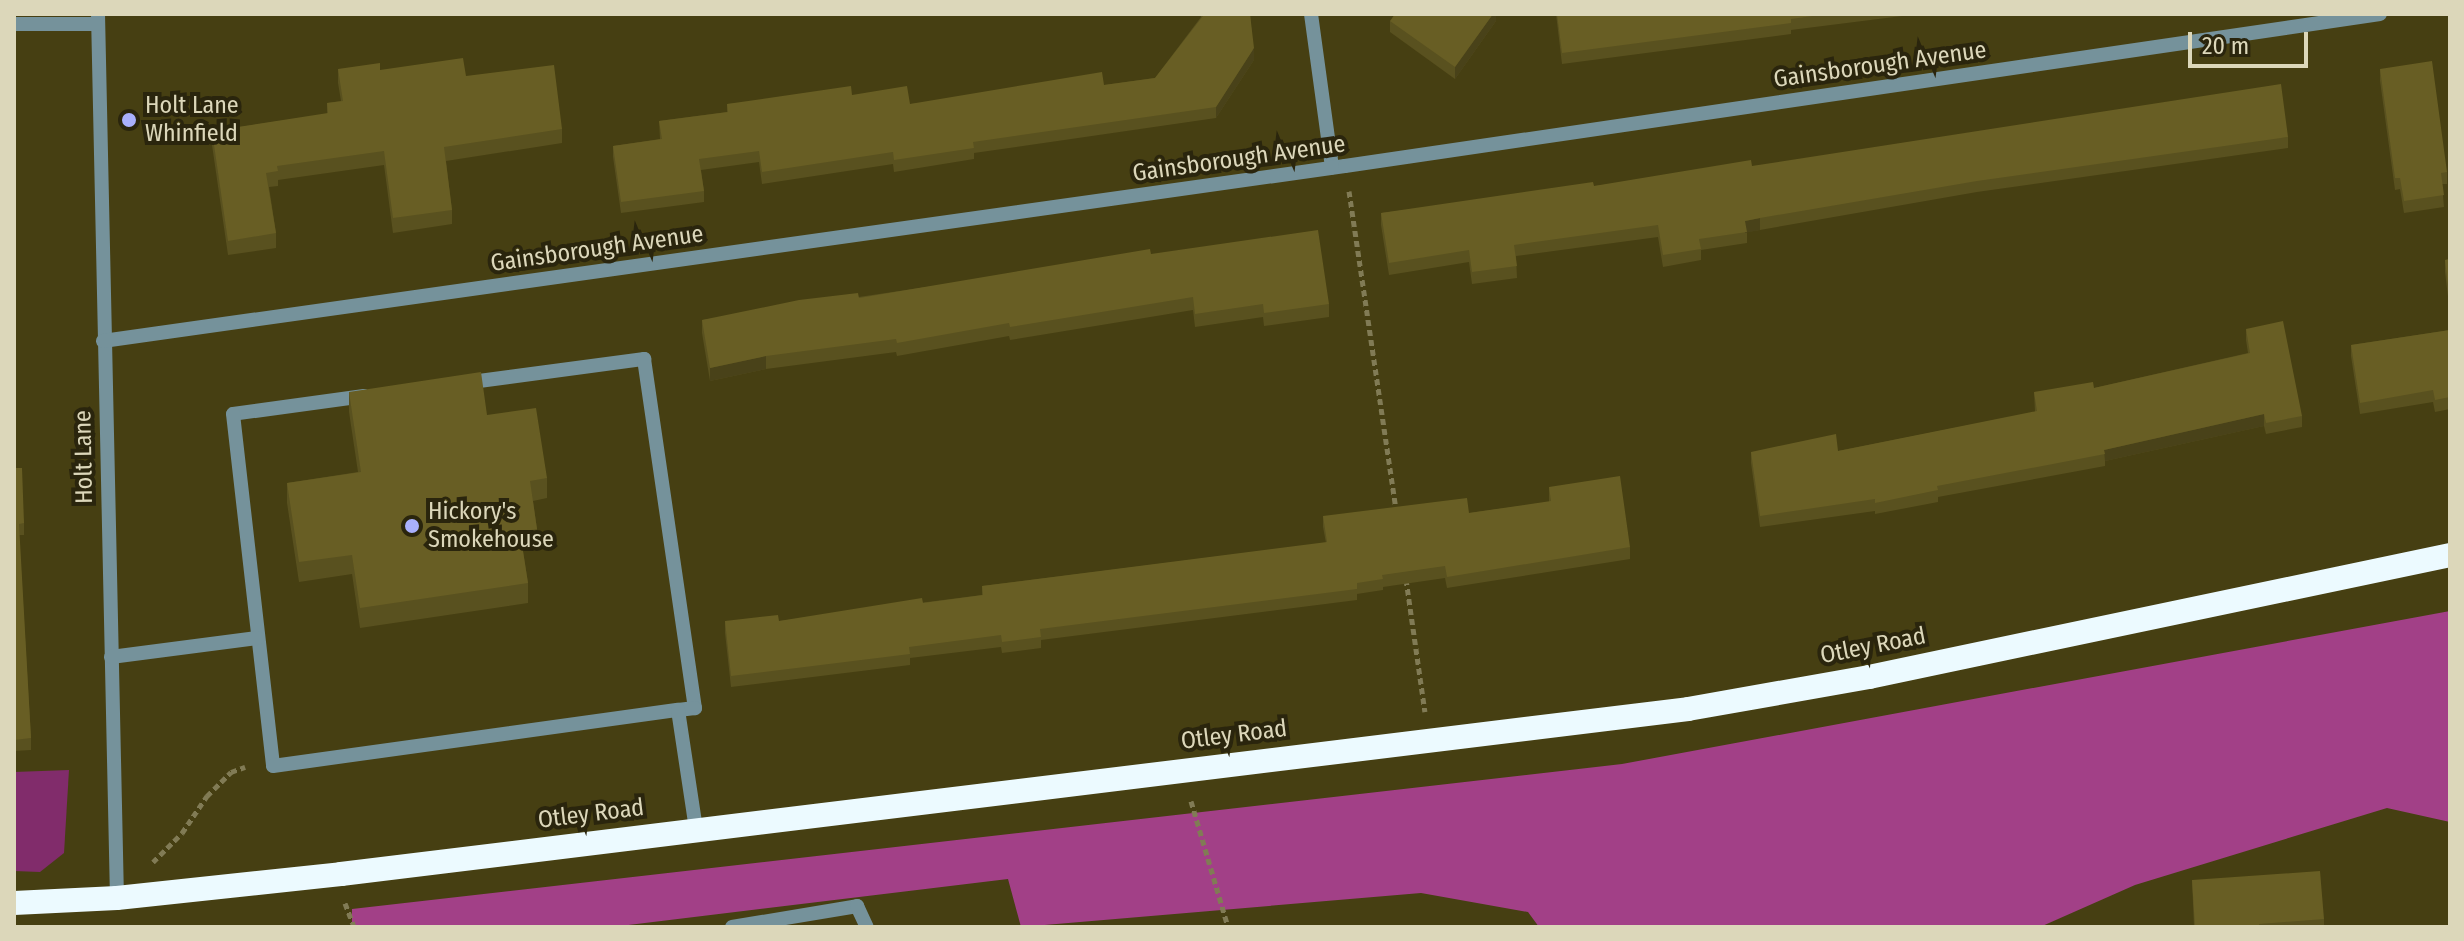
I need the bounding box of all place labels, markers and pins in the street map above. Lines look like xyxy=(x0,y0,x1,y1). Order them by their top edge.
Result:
place label: Holt Lane Whinfield xyxy=(145,92,239,148)
marker: Holt Lane Whinfield xyxy=(120,111,138,129)
place label: Hickory's Smokehouse xyxy=(428,498,554,554)
marker: Hickory's Smokehouse xyxy=(403,517,421,535)

